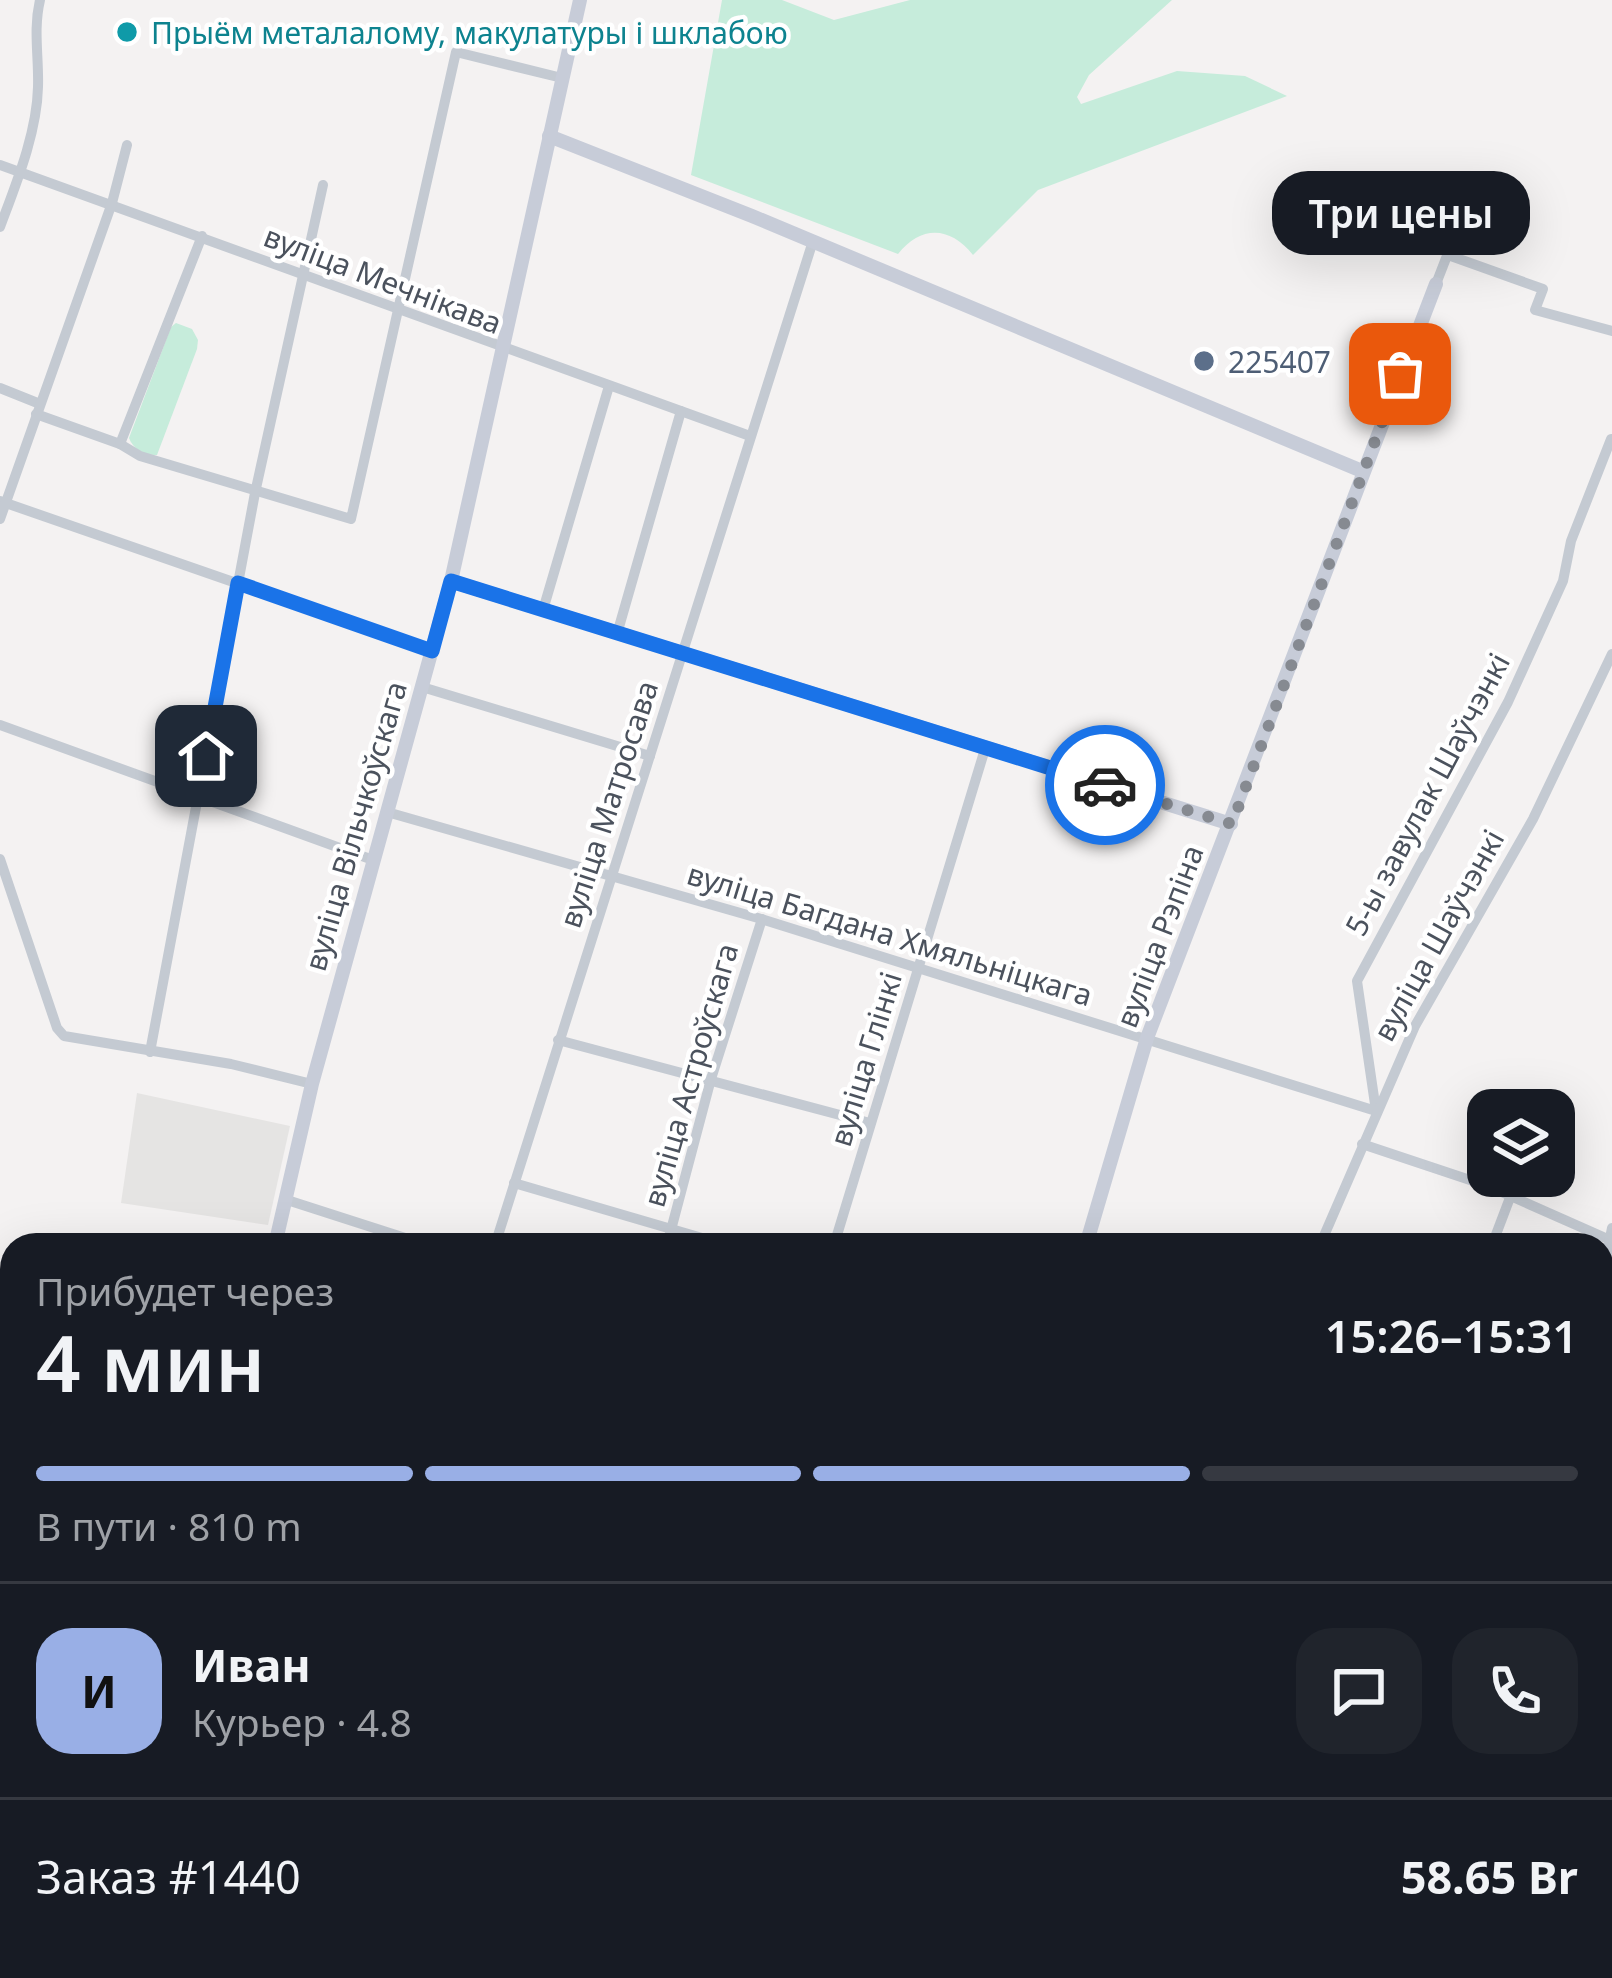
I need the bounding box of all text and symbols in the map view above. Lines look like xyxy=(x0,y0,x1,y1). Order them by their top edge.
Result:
place label: Прыём металалому, макулатуры і шклабою xyxy=(151,12,788,53)
marker: Прыём металалому, макулатуры і шклабою xyxy=(114,19,140,45)
callout: Три цены xyxy=(1271,170,1529,254)
text: Три цены xyxy=(1308,186,1494,239)
street label: вуліца Мечнікава xyxy=(258,215,508,343)
pin xyxy=(1349,323,1451,425)
place label: 225407 xyxy=(1228,341,1331,382)
icon: bag xyxy=(1367,341,1433,407)
marker: 225407 xyxy=(1191,348,1217,374)
street label: 5-ы завулак Шаўчэнкі xyxy=(1335,646,1519,942)
street label: вуліца Матросава xyxy=(549,675,667,933)
street label: вуліца Вільчкоўскага xyxy=(294,676,416,976)
pin xyxy=(155,705,257,807)
icon: home xyxy=(173,723,239,789)
courier xyxy=(1045,725,1165,845)
icon: car xyxy=(1072,752,1138,818)
street label: вуліца Шаўчэнкі xyxy=(1363,822,1513,1048)
street label: вуліца Рэпіна xyxy=(1105,839,1213,1033)
street label: вуліца Багдана Хмяльніцкага xyxy=(682,853,1098,1015)
street label: вуліца Астроўскага xyxy=(633,938,747,1212)
street label: вуліца Глінкі xyxy=(819,967,911,1151)
map controls xyxy=(1467,1089,1575,1197)
button: layers xyxy=(1467,1089,1575,1197)
text: Прибудет через xyxy=(36,1264,334,1317)
text: 15:26–15:31 xyxy=(1325,1305,1578,1366)
text: 4 мин xyxy=(36,1309,265,1415)
text: В пути · 810 m xyxy=(36,1499,302,1552)
button: chat xyxy=(1296,1628,1422,1754)
button: phone xyxy=(1452,1628,1578,1754)
text: Иван xyxy=(192,1634,311,1695)
text: И xyxy=(81,1660,117,1721)
text: Курьер · 4.8 xyxy=(192,1695,412,1748)
text: Заказ #1440 xyxy=(36,1846,301,1907)
text: 58.65 Br xyxy=(1401,1846,1578,1907)

